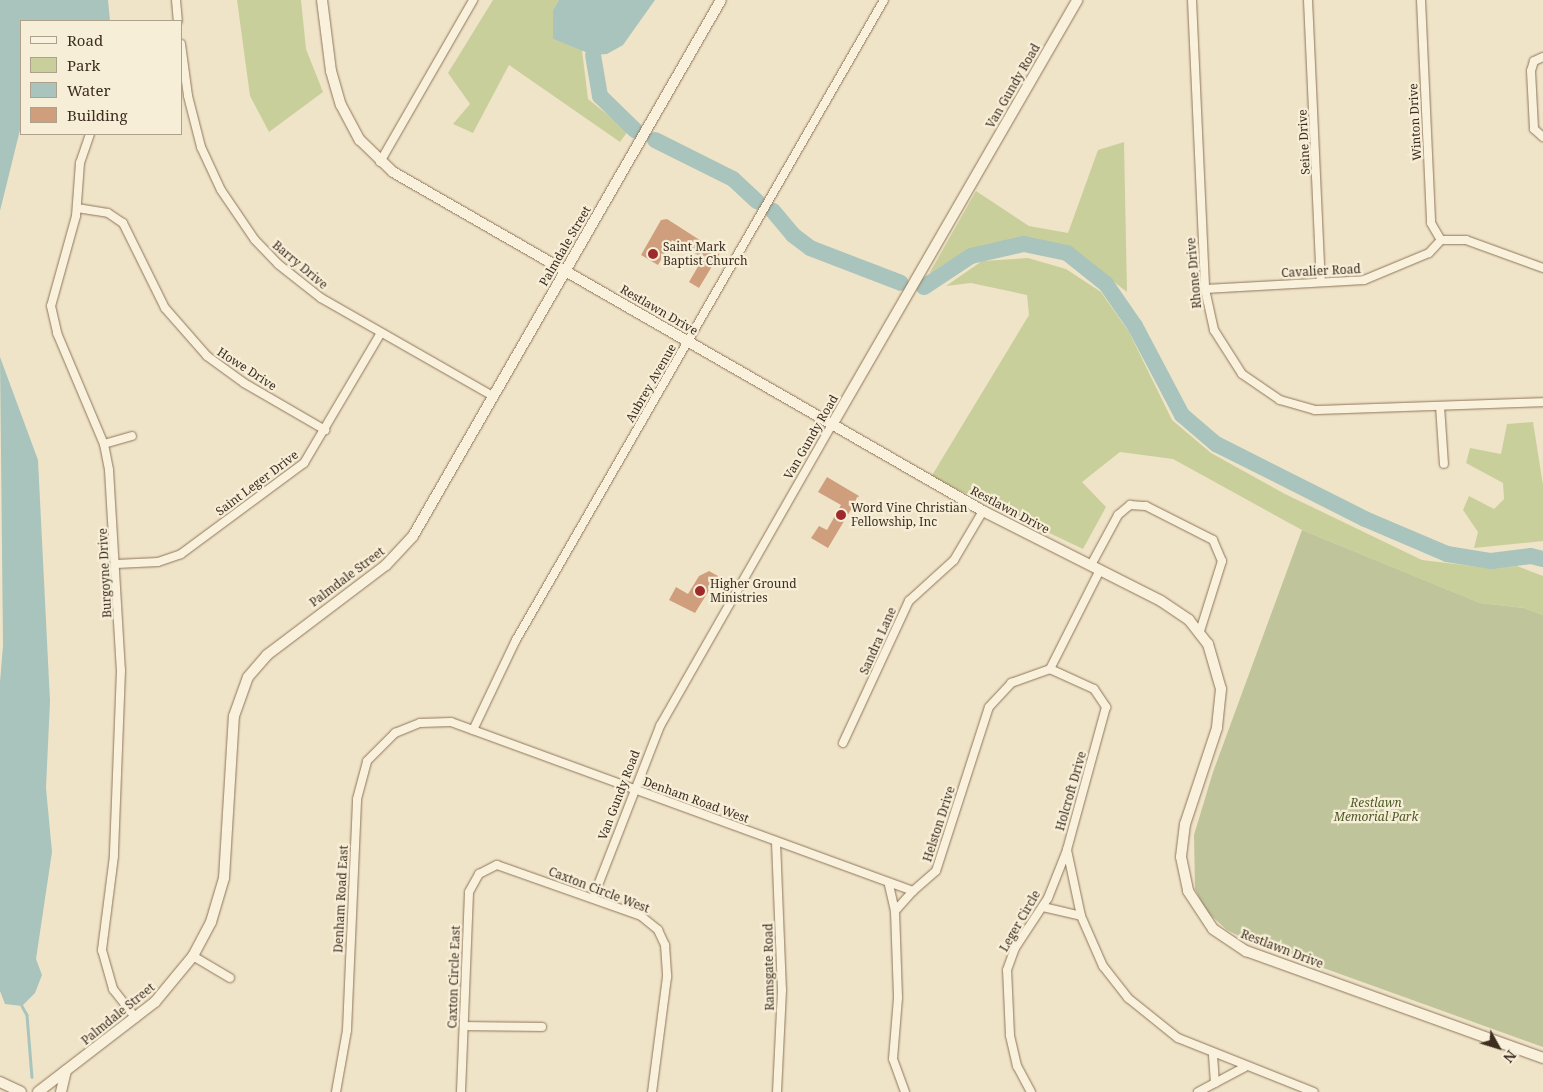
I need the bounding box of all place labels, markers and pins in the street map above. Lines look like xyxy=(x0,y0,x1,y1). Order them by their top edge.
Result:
place label: Saint Mark Baptist Church xyxy=(663,240,748,268)
marker: Saint Mark Baptist Church xyxy=(647,248,659,260)
place label: Word Vine Christian Fellowship, Inc xyxy=(851,501,968,529)
marker: Word Vine Christian Fellowship, Inc xyxy=(835,509,847,521)
place label: Higher Ground Ministries xyxy=(710,577,796,605)
marker: Higher Ground Ministries xyxy=(694,585,706,597)

